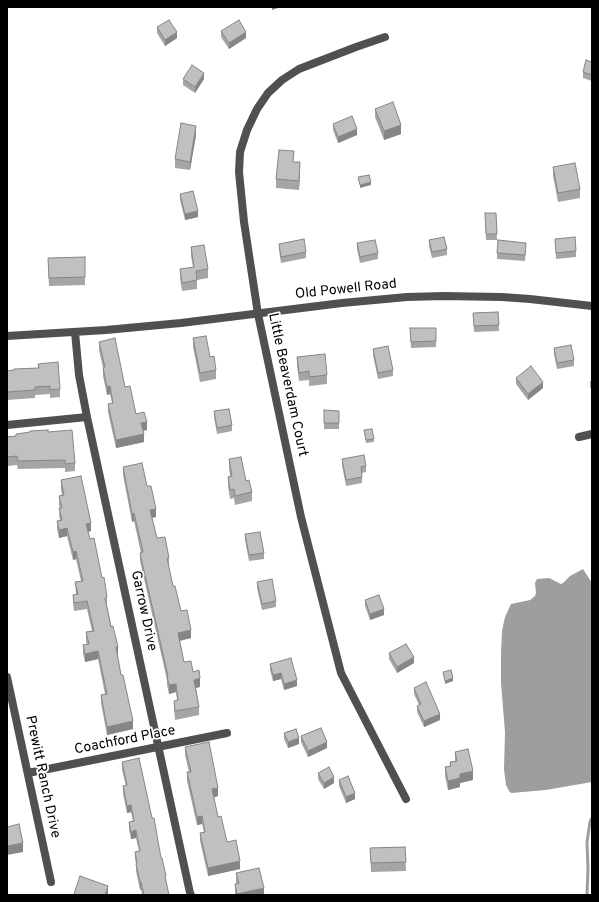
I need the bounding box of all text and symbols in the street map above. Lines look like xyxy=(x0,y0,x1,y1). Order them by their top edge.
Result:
street label: Old Powell Road xyxy=(294,276,398,304)
street label: Little Beaverdam Court xyxy=(264,312,310,458)
street label: Garrow Drive xyxy=(126,569,160,653)
street label: Prewitt Ranch Drive xyxy=(21,714,63,840)
street label: Coachford Place xyxy=(73,723,177,759)

